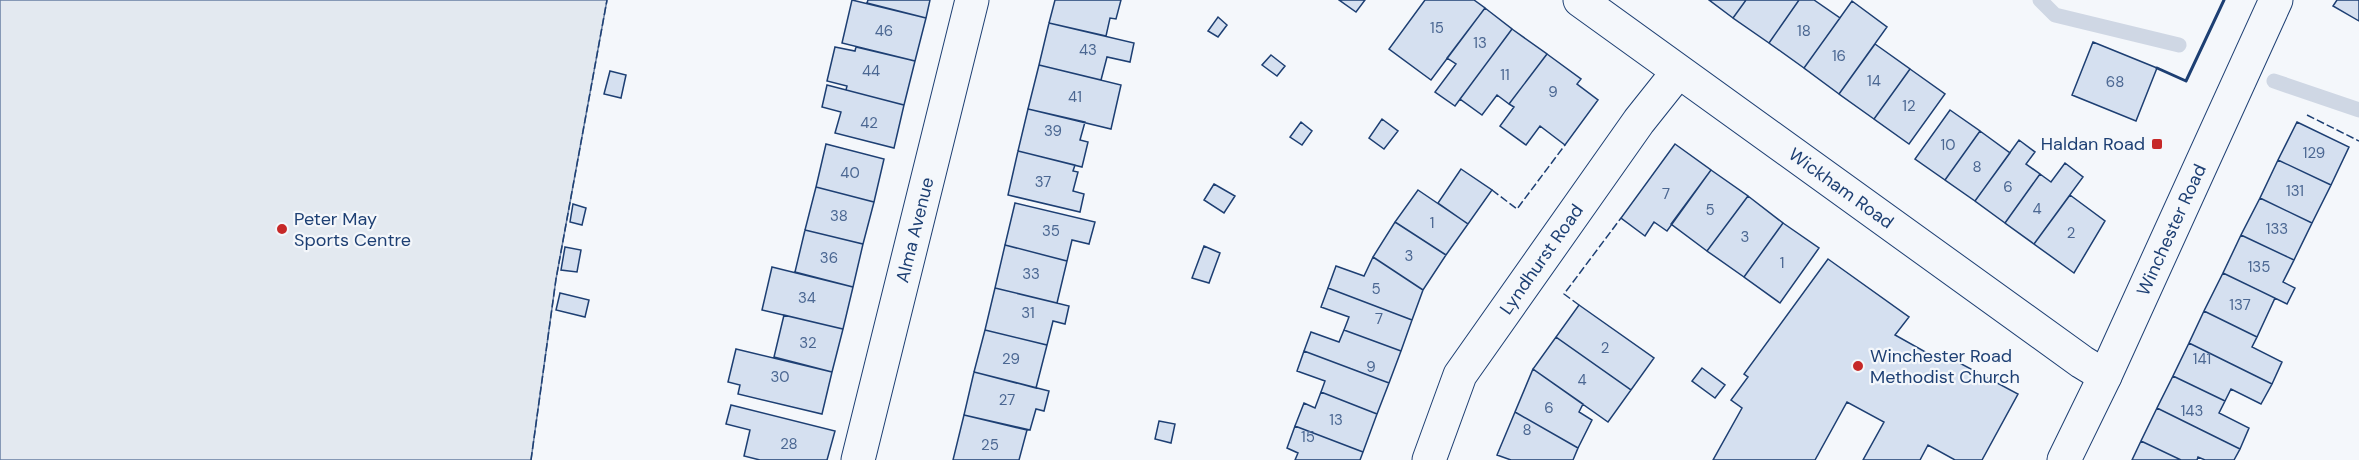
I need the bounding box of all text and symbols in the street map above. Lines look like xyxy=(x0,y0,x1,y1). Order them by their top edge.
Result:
house number: 15 xyxy=(1430,18,1444,38)
house number: 46 xyxy=(875,21,893,41)
house number: 18 xyxy=(1797,21,1811,41)
house number: 13 xyxy=(1473,33,1487,53)
house number: 43 xyxy=(1079,40,1097,60)
house number: 16 xyxy=(1832,46,1846,66)
house number: 44 xyxy=(862,61,880,81)
house number: 11 xyxy=(1500,65,1510,85)
house number: 14 xyxy=(1867,71,1881,91)
house number: 68 xyxy=(2106,72,2124,92)
house number: 9 xyxy=(1548,82,1558,102)
house number: 41 xyxy=(1068,87,1082,107)
house number: 12 xyxy=(1902,96,1916,116)
house number: 42 xyxy=(860,113,878,133)
house number: 39 xyxy=(1044,121,1062,141)
place label: Haldan Road xyxy=(2041,132,2145,156)
house number: 10 xyxy=(1941,135,1955,155)
marker: Haldan Road xyxy=(2150,137,2164,151)
street label: Wickham Road xyxy=(1784,142,1899,234)
house number: 129 xyxy=(2303,143,2325,163)
house number: 8 xyxy=(1972,157,1982,177)
street label: Winchester Road xyxy=(2131,160,2212,300)
house number: 40 xyxy=(840,163,860,183)
house number: 37 xyxy=(1035,172,1051,192)
street label: Alma Avenue xyxy=(890,175,940,285)
house number: 6 xyxy=(2003,177,2013,197)
house number: 131 xyxy=(2286,181,2304,201)
house number: 7 xyxy=(1662,184,1670,204)
street label: Lyndhurst Road xyxy=(1494,199,1589,319)
house number: 4 xyxy=(2032,199,2042,219)
house number: 5 xyxy=(1705,200,1715,220)
house number: 38 xyxy=(830,206,848,226)
place label: Peter May Sports Centre xyxy=(294,207,411,252)
house number: 1 xyxy=(1430,213,1434,233)
house number: 133 xyxy=(2266,219,2288,239)
house number: 35 xyxy=(1042,221,1060,241)
marker: Peter May Sports Centre xyxy=(275,222,289,236)
house number: 2 xyxy=(2067,223,2075,243)
house number: 3 xyxy=(1741,227,1749,247)
house number: 3 xyxy=(1405,246,1413,266)
house number: 36 xyxy=(820,248,838,268)
house number: 1 xyxy=(1780,253,1784,273)
house number: 135 xyxy=(2248,257,2270,277)
house number: 33 xyxy=(1022,264,1040,284)
house number: 5 xyxy=(1371,279,1381,299)
house number: 34 xyxy=(798,288,816,308)
house number: 137 xyxy=(2229,295,2251,315)
house number: 31 xyxy=(1021,303,1035,323)
house number: 7 xyxy=(1375,309,1383,329)
house number: 32 xyxy=(799,333,817,353)
house number: 2 xyxy=(1601,338,1609,358)
place label: Winchester Road Methodist Church xyxy=(1870,344,2020,389)
house number: 29 xyxy=(1002,349,1020,369)
house number: 141 xyxy=(2193,349,2211,369)
house number: 9 xyxy=(1366,357,1376,377)
marker: Winchester Road Methodist Church xyxy=(1851,359,1865,373)
house number: 30 xyxy=(770,367,790,387)
house number: 4 xyxy=(1577,370,1587,390)
house number: 27 xyxy=(999,390,1015,410)
house number: 6 xyxy=(1544,398,1554,418)
house number: 143 xyxy=(2181,401,2203,421)
house number: 13 xyxy=(1329,410,1343,430)
house number: 8 xyxy=(1522,420,1532,440)
house number: 15 xyxy=(1301,427,1315,447)
house number: 28 xyxy=(780,434,798,454)
house number: 25 xyxy=(981,435,999,455)

